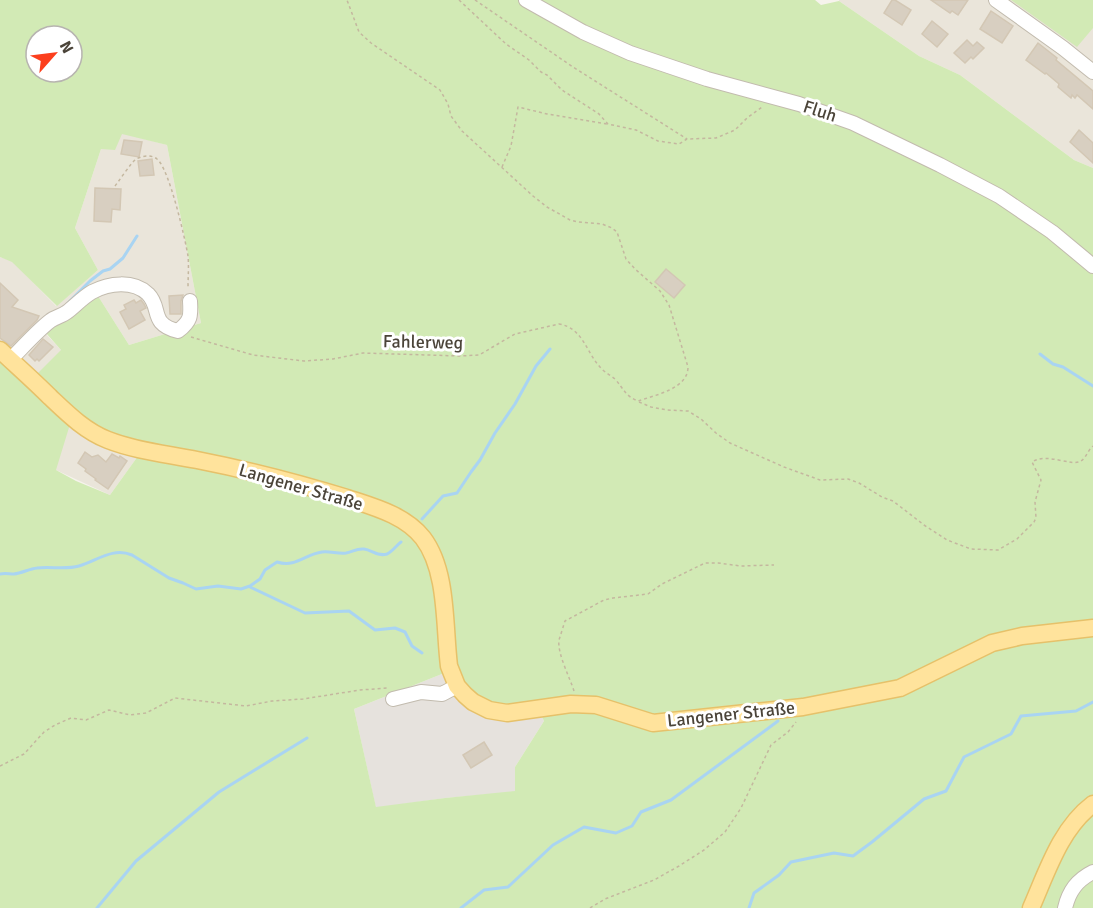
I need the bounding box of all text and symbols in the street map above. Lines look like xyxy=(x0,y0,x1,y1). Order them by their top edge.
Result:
north arrow xyxy=(24,24,84,84)
text: N xyxy=(55,38,78,57)
street label: Fluh xyxy=(800,95,840,127)
street label: Fahlerweg xyxy=(383,330,463,354)
street label: Langener Straße xyxy=(236,459,366,515)
street label: Langener Straße xyxy=(666,696,796,732)

